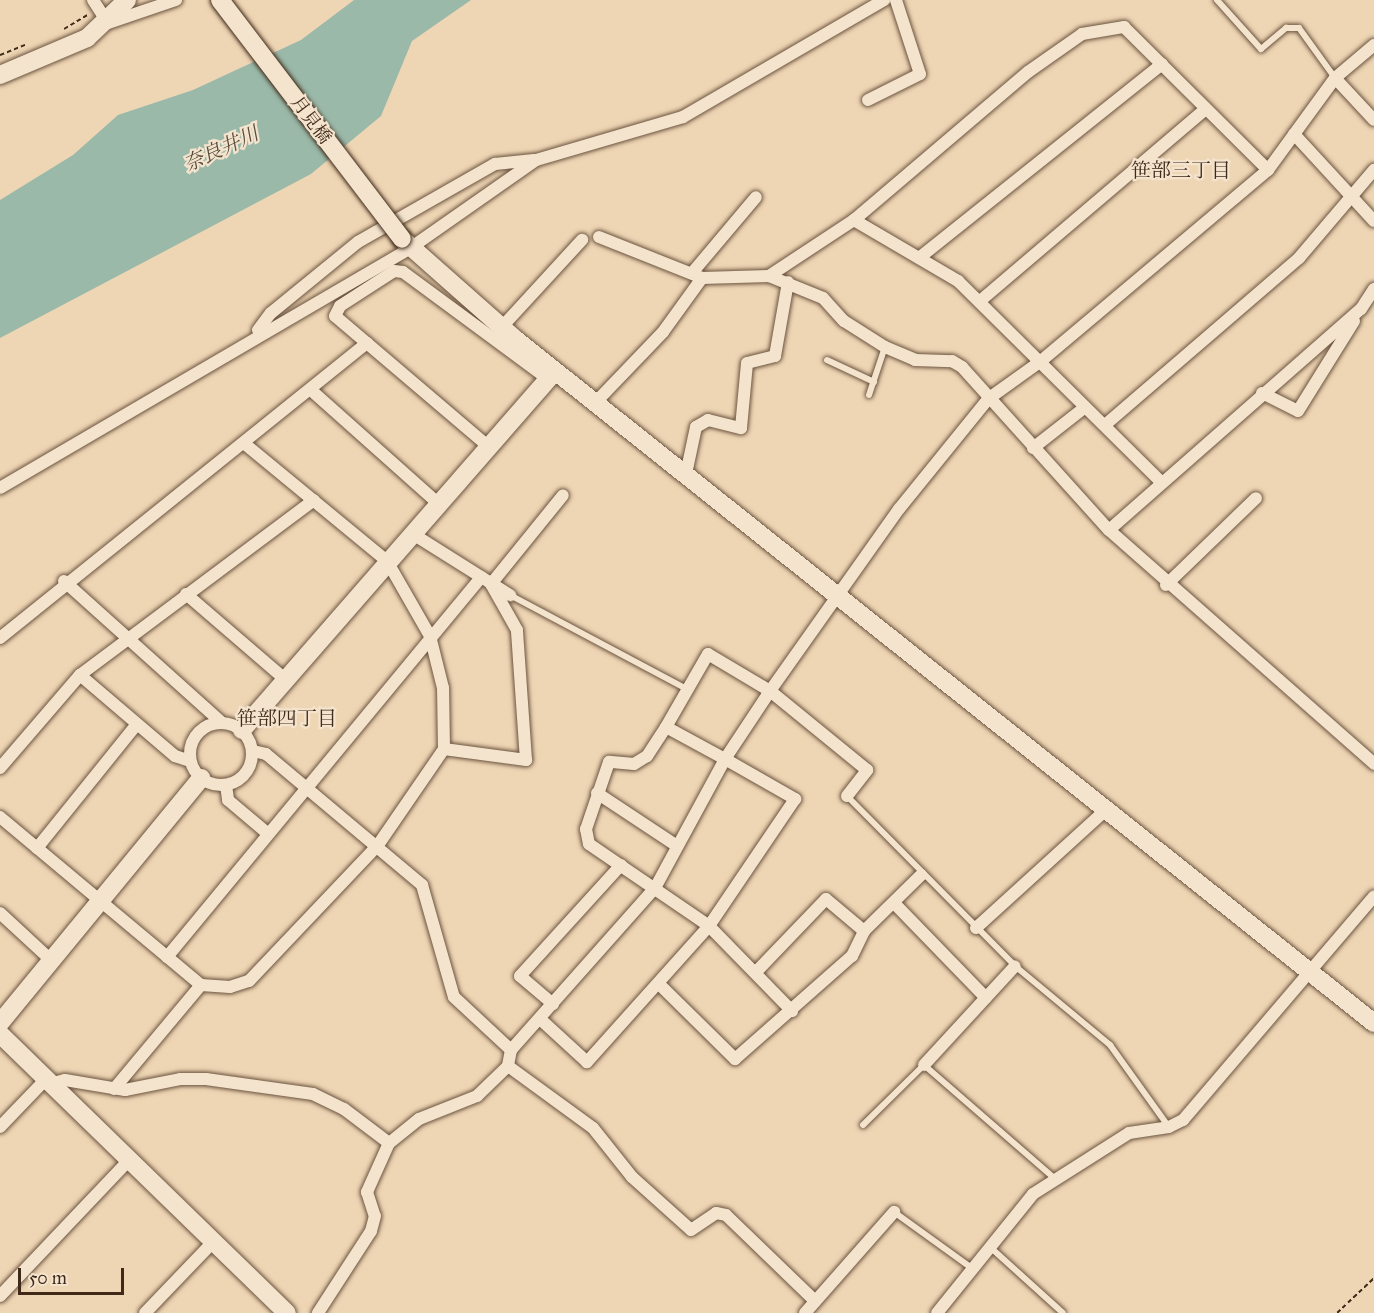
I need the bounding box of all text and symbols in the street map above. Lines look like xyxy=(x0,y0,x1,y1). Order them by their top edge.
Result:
street label: 月見橋 xyxy=(286,92,336,148)
water label: 奈良井川 xyxy=(180,121,262,177)
district label: 笹部三丁目 xyxy=(1131,158,1231,182)
district label: 笹部四丁目 xyxy=(237,706,337,730)
scale bar xyxy=(21,1256,128,1294)
text: 50 m xyxy=(29,1267,67,1289)

